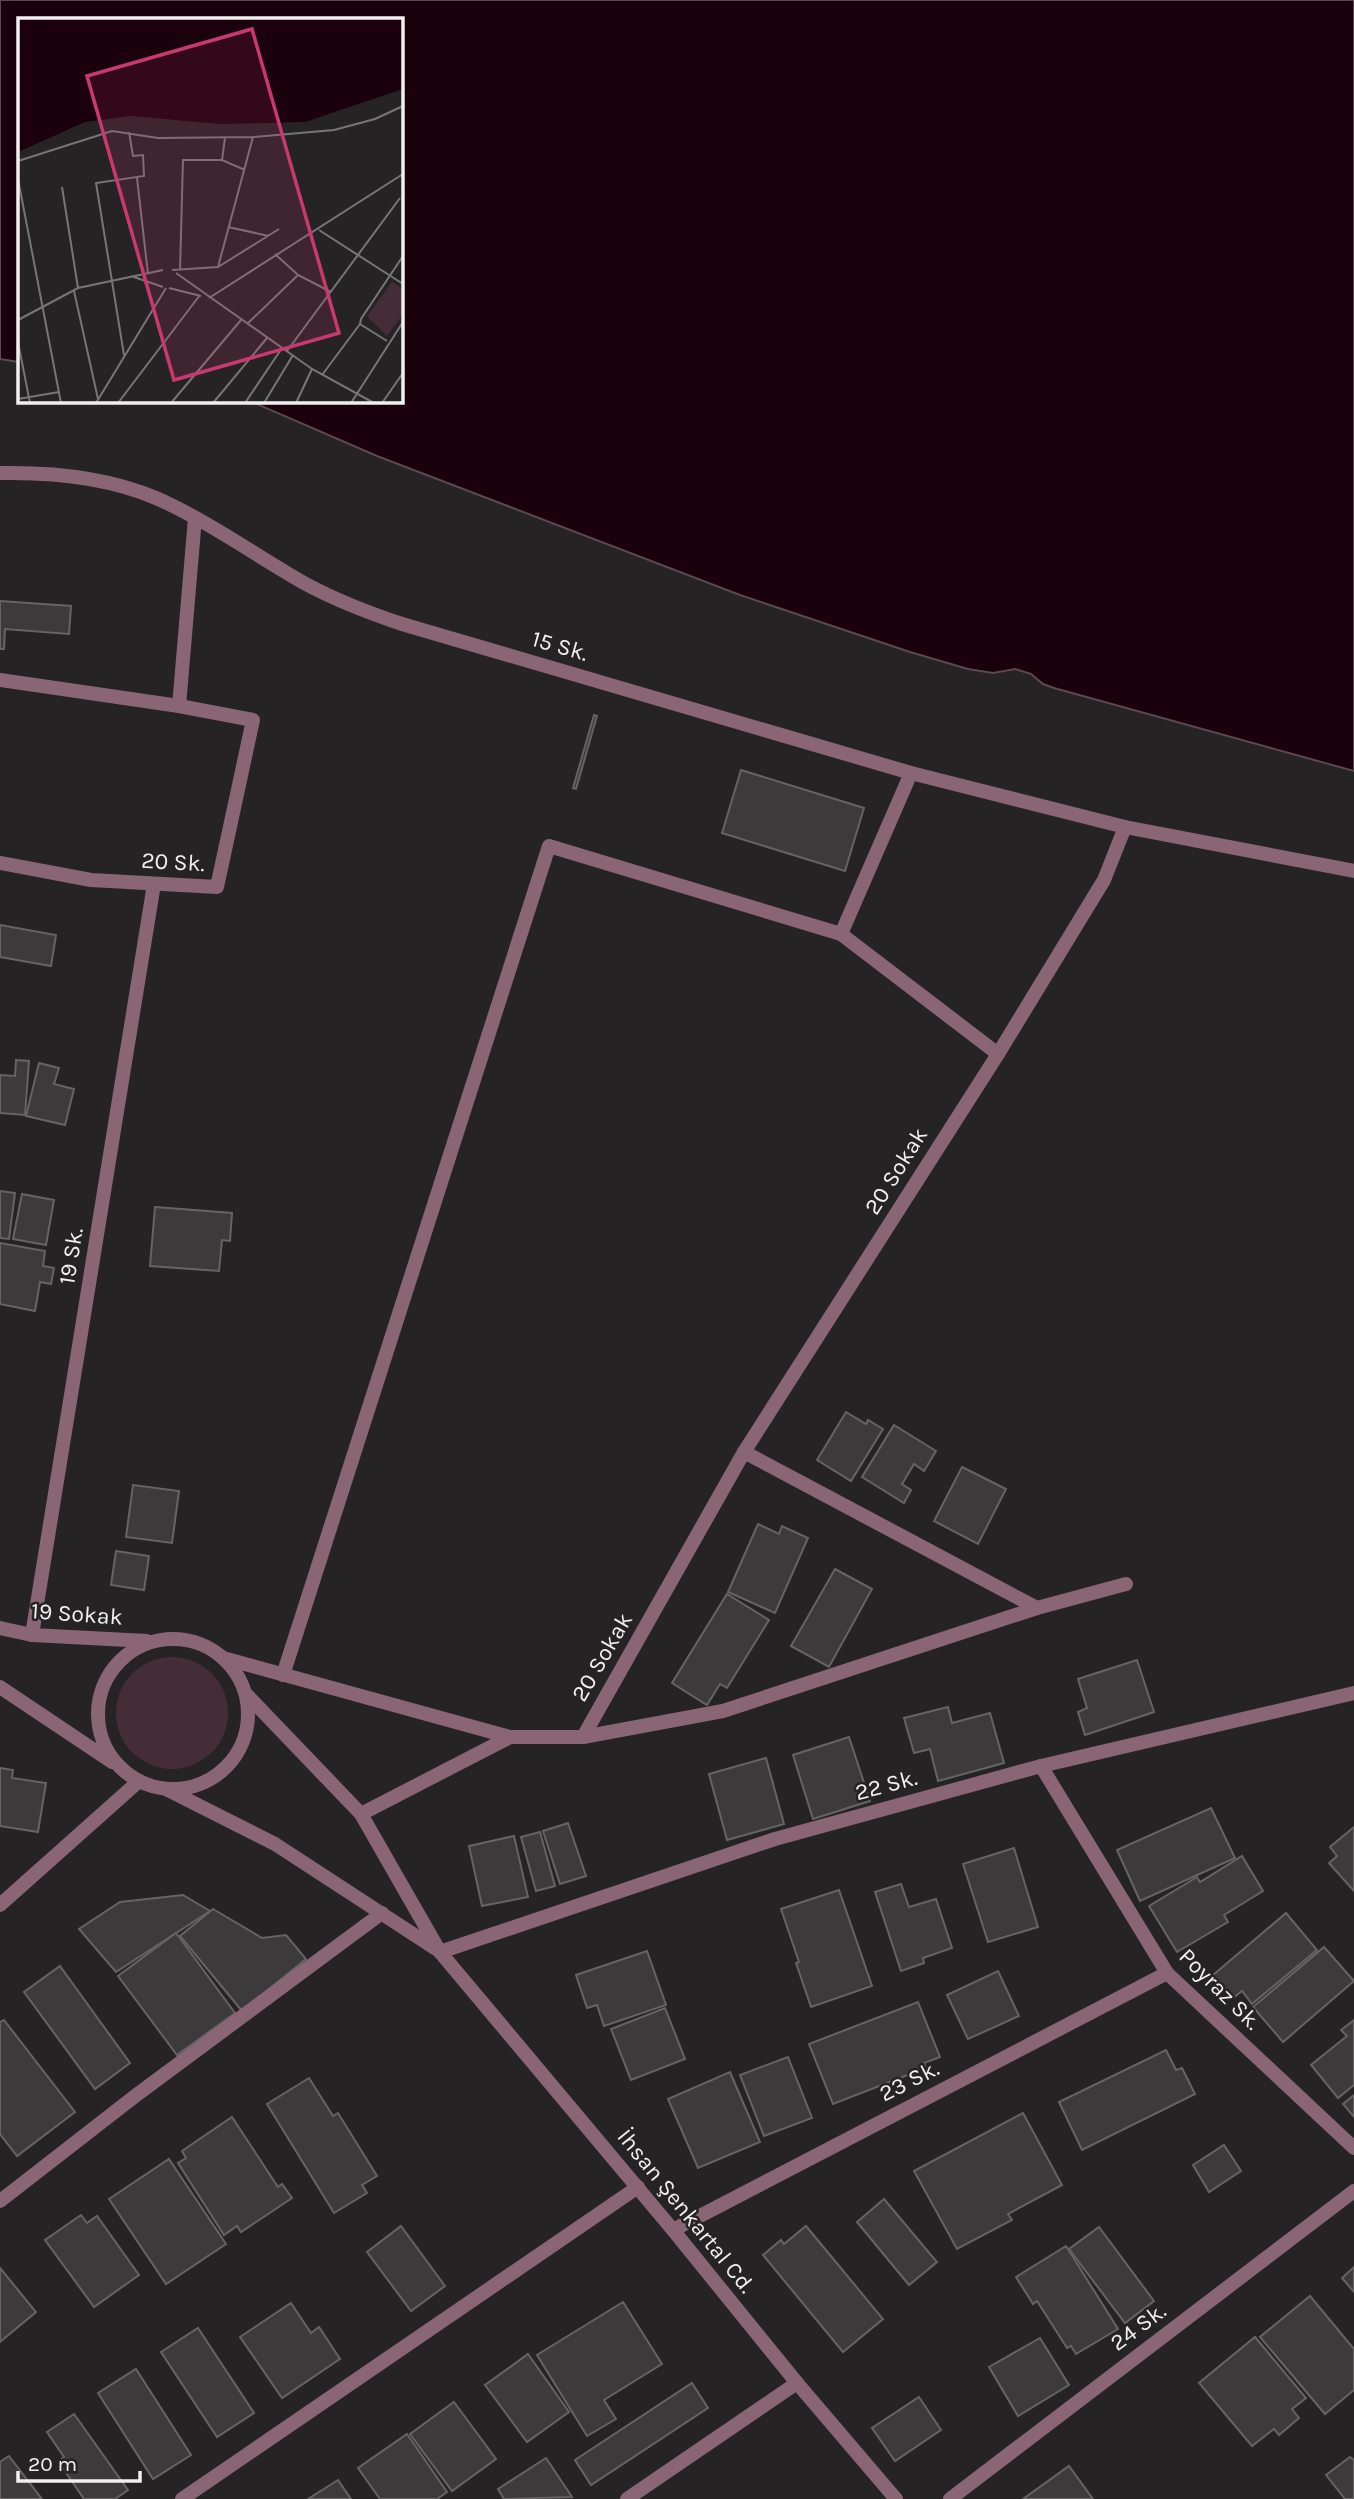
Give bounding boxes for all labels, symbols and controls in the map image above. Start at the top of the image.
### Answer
inset map [18,18,402,402]
street label: 15 Sk. [529,625,591,667]
street label: 20 Sk. [141,847,205,877]
street label: 20 Sokak [859,1122,933,1219]
street label: 19 Sk. [53,1226,89,1286]
street label: 19 Sokak [30,1597,124,1631]
street label: 20 Sokak [566,1608,638,1706]
street label: 22 Sk. [852,1764,920,1806]
street label: Poyraz Sk. [1174,1943,1266,2035]
street label: 23 Sk. [875,2055,943,2107]
street label: İhsan Şenkartal Cd. [612,2124,760,2298]
street label: 24 Sk. [1105,2297,1171,2357]
scale bar [18,2440,140,2484]
text: 20 m [28,2452,77,2476]

